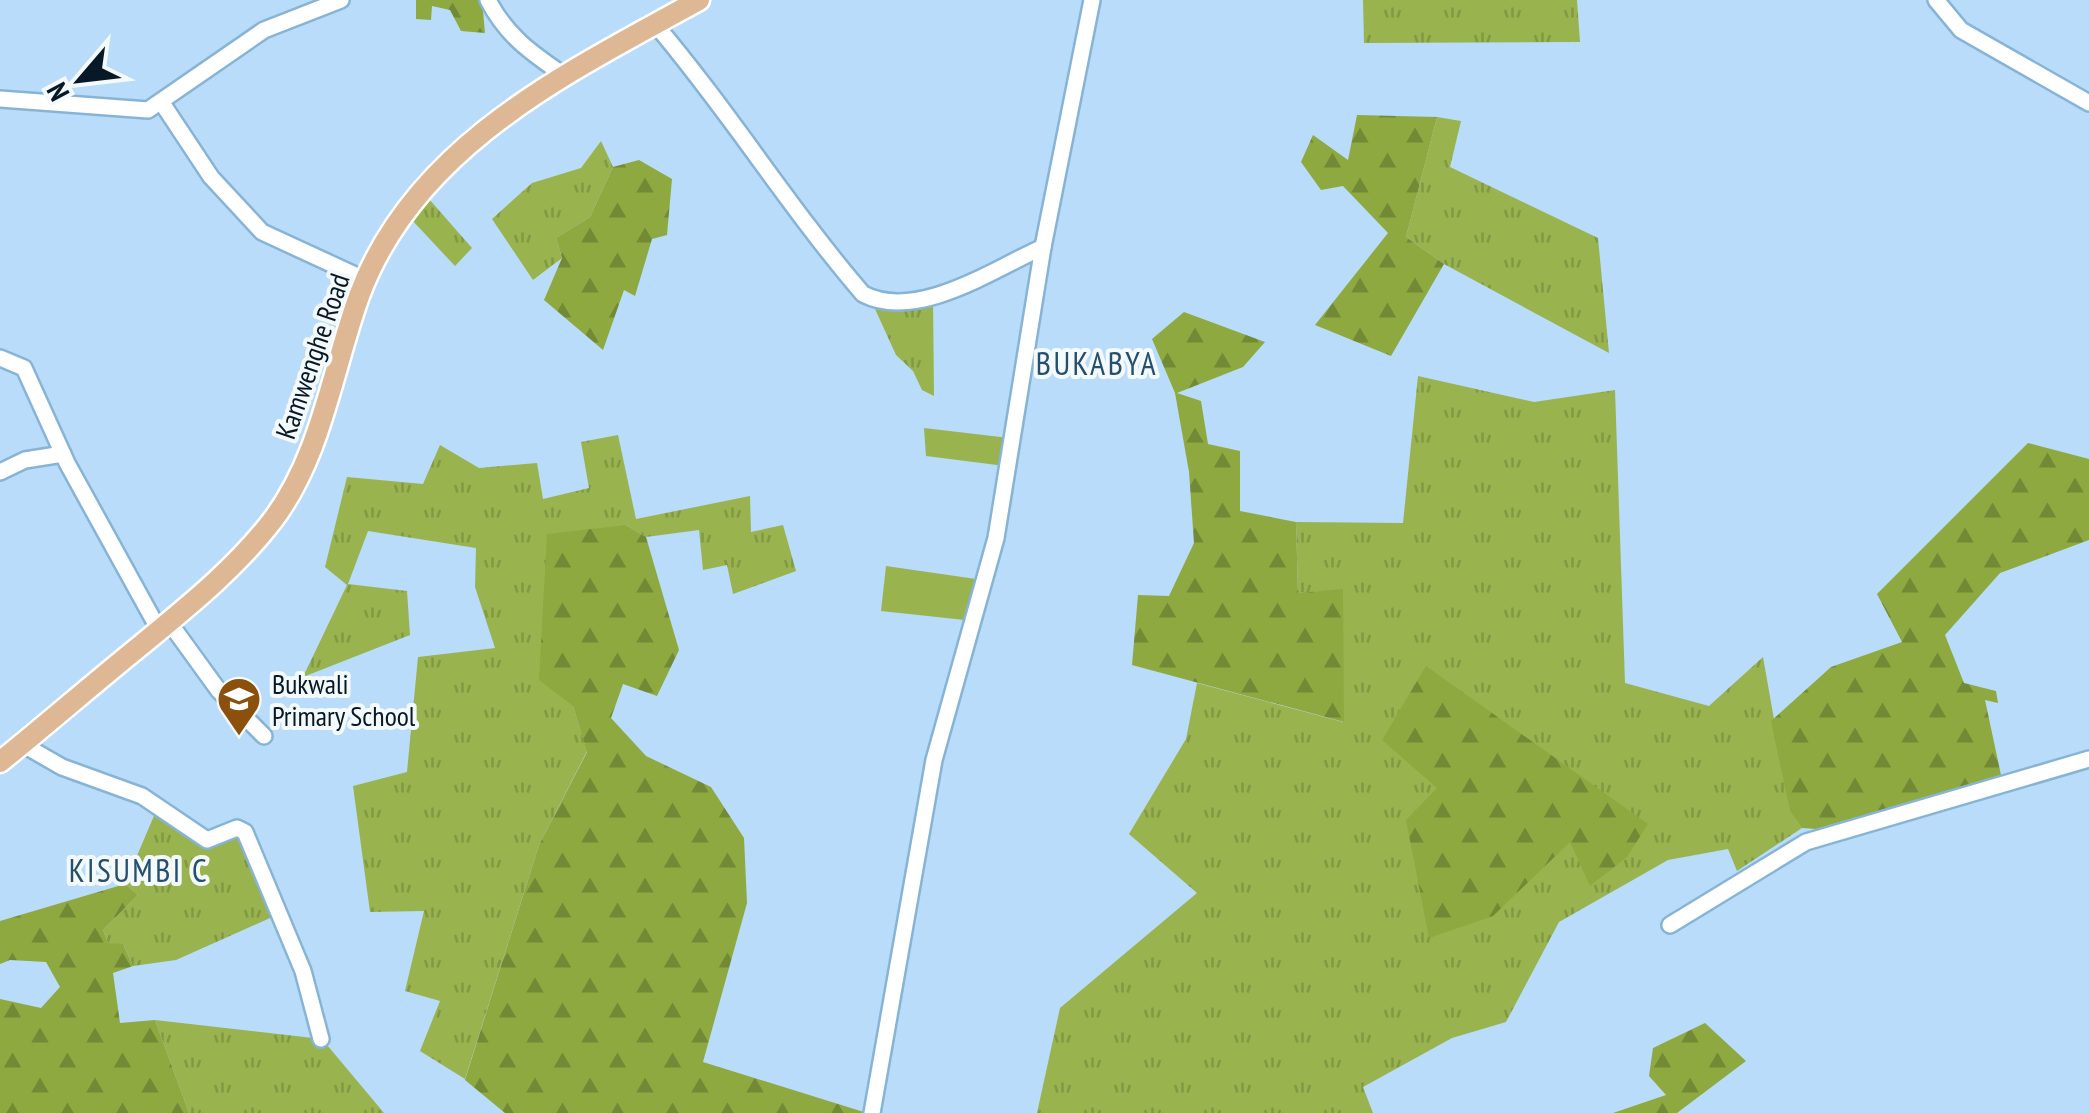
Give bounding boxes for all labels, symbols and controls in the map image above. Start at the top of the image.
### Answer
north arrow [30,30,130,130]
text: N [38,77,77,107]
street label: Kamwenghe Road [266,268,358,444]
district label: BUKABYA [1036,342,1158,384]
place label: Bukwali Primary School [272,665,416,734]
school or university icon: Bukwali Primary School [216,676,262,737]
district label: KISUMBI C [69,849,209,891]

